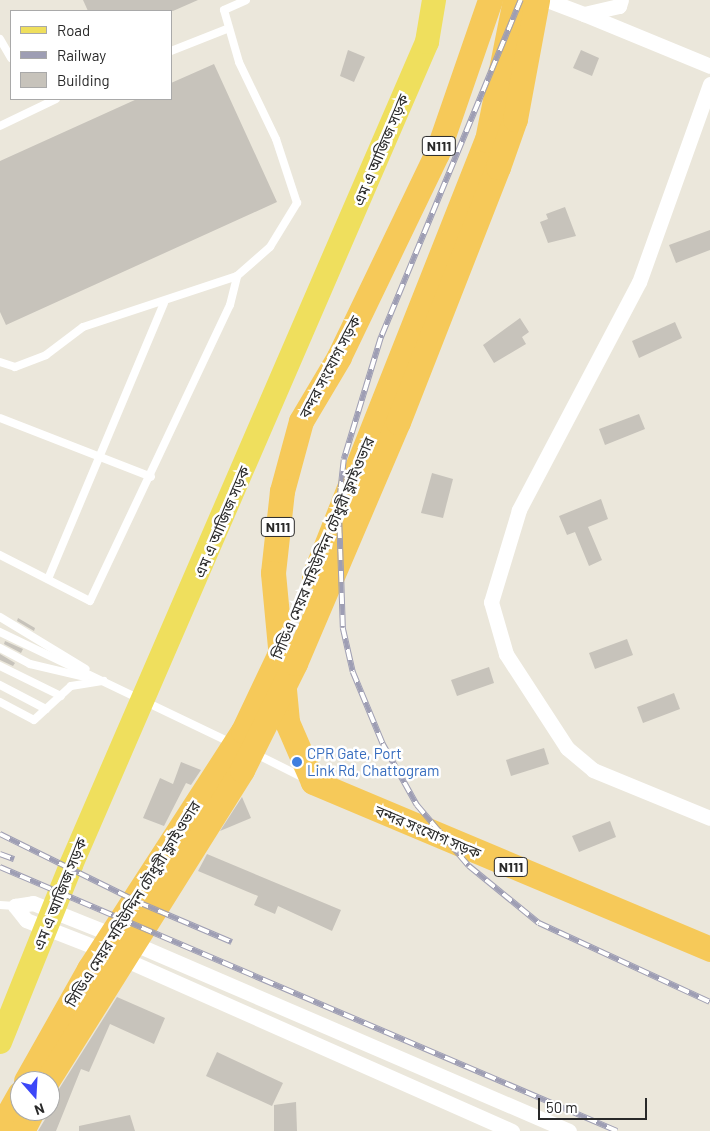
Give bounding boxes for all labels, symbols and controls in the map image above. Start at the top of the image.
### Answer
legend [10,10,172,100]
text: Road [57,21,90,39]
text: Railway [57,46,106,64]
text: Building [57,71,110,89]
street label: এম এ আজিজ সড়ক [349,91,413,209]
road number: N111 [422,134,456,158]
street label: বন্দর সংযোগ সড়ক [295,313,365,421]
street label: সিডিএ মেয়র মহিউদ্দিন চৌধুরী ফ্লাইওভার [268,434,378,662]
street label: এম এ আজিজ সড়ক [190,463,254,581]
road number: N111 [260,516,296,538]
place label: CPR Gate, Port Link Rd, Chattogram [307,744,439,779]
marker: CPR Gate, Port Link Rd, Chattogram [291,756,303,768]
street label: সিডিএ মেয়র মহিউদ্দিন চৌধুরী ফ্লাইওভার [62,798,204,1010]
street label: বন্দর সংযোগ সড়ক [372,802,484,862]
street label: এম এ আজিজ সড়ক [29,835,91,953]
road number: N111 [494,856,528,879]
north arrow [10,1071,60,1121]
scale bar [540,1088,649,1120]
text: 50 m [546,1098,578,1116]
text: N [33,1100,47,1119]

